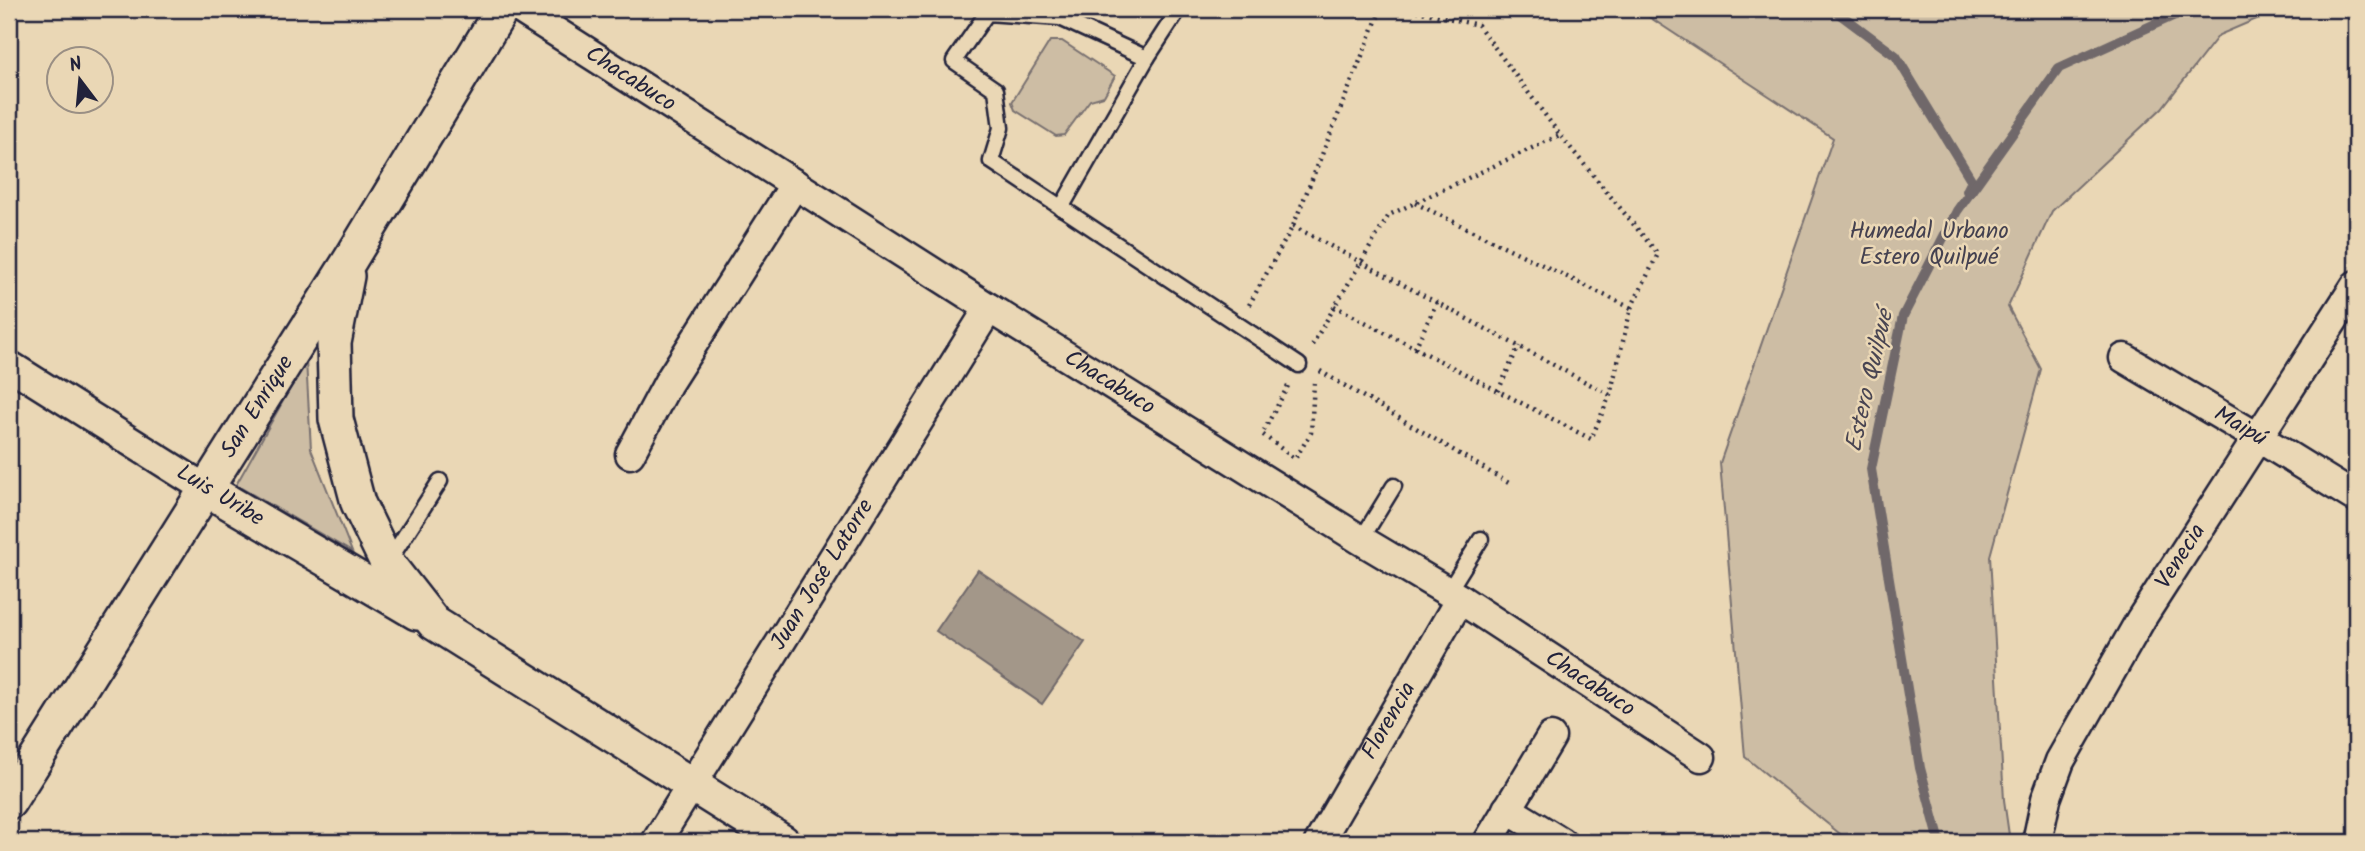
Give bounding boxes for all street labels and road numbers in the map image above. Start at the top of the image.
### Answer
street label: Chacabuco [578,37,683,122]
street label: Chacabuco [1057,341,1162,425]
street label: San Enrique [212,348,304,465]
street label: Maipú [2207,397,2275,457]
street label: Luis Uribe [169,455,271,537]
street label: Juan José Latorre [762,492,884,658]
street label: Venecia [2147,517,2216,597]
street label: Chacabuco [1537,641,1642,727]
street label: Florencia [1352,675,1426,767]

